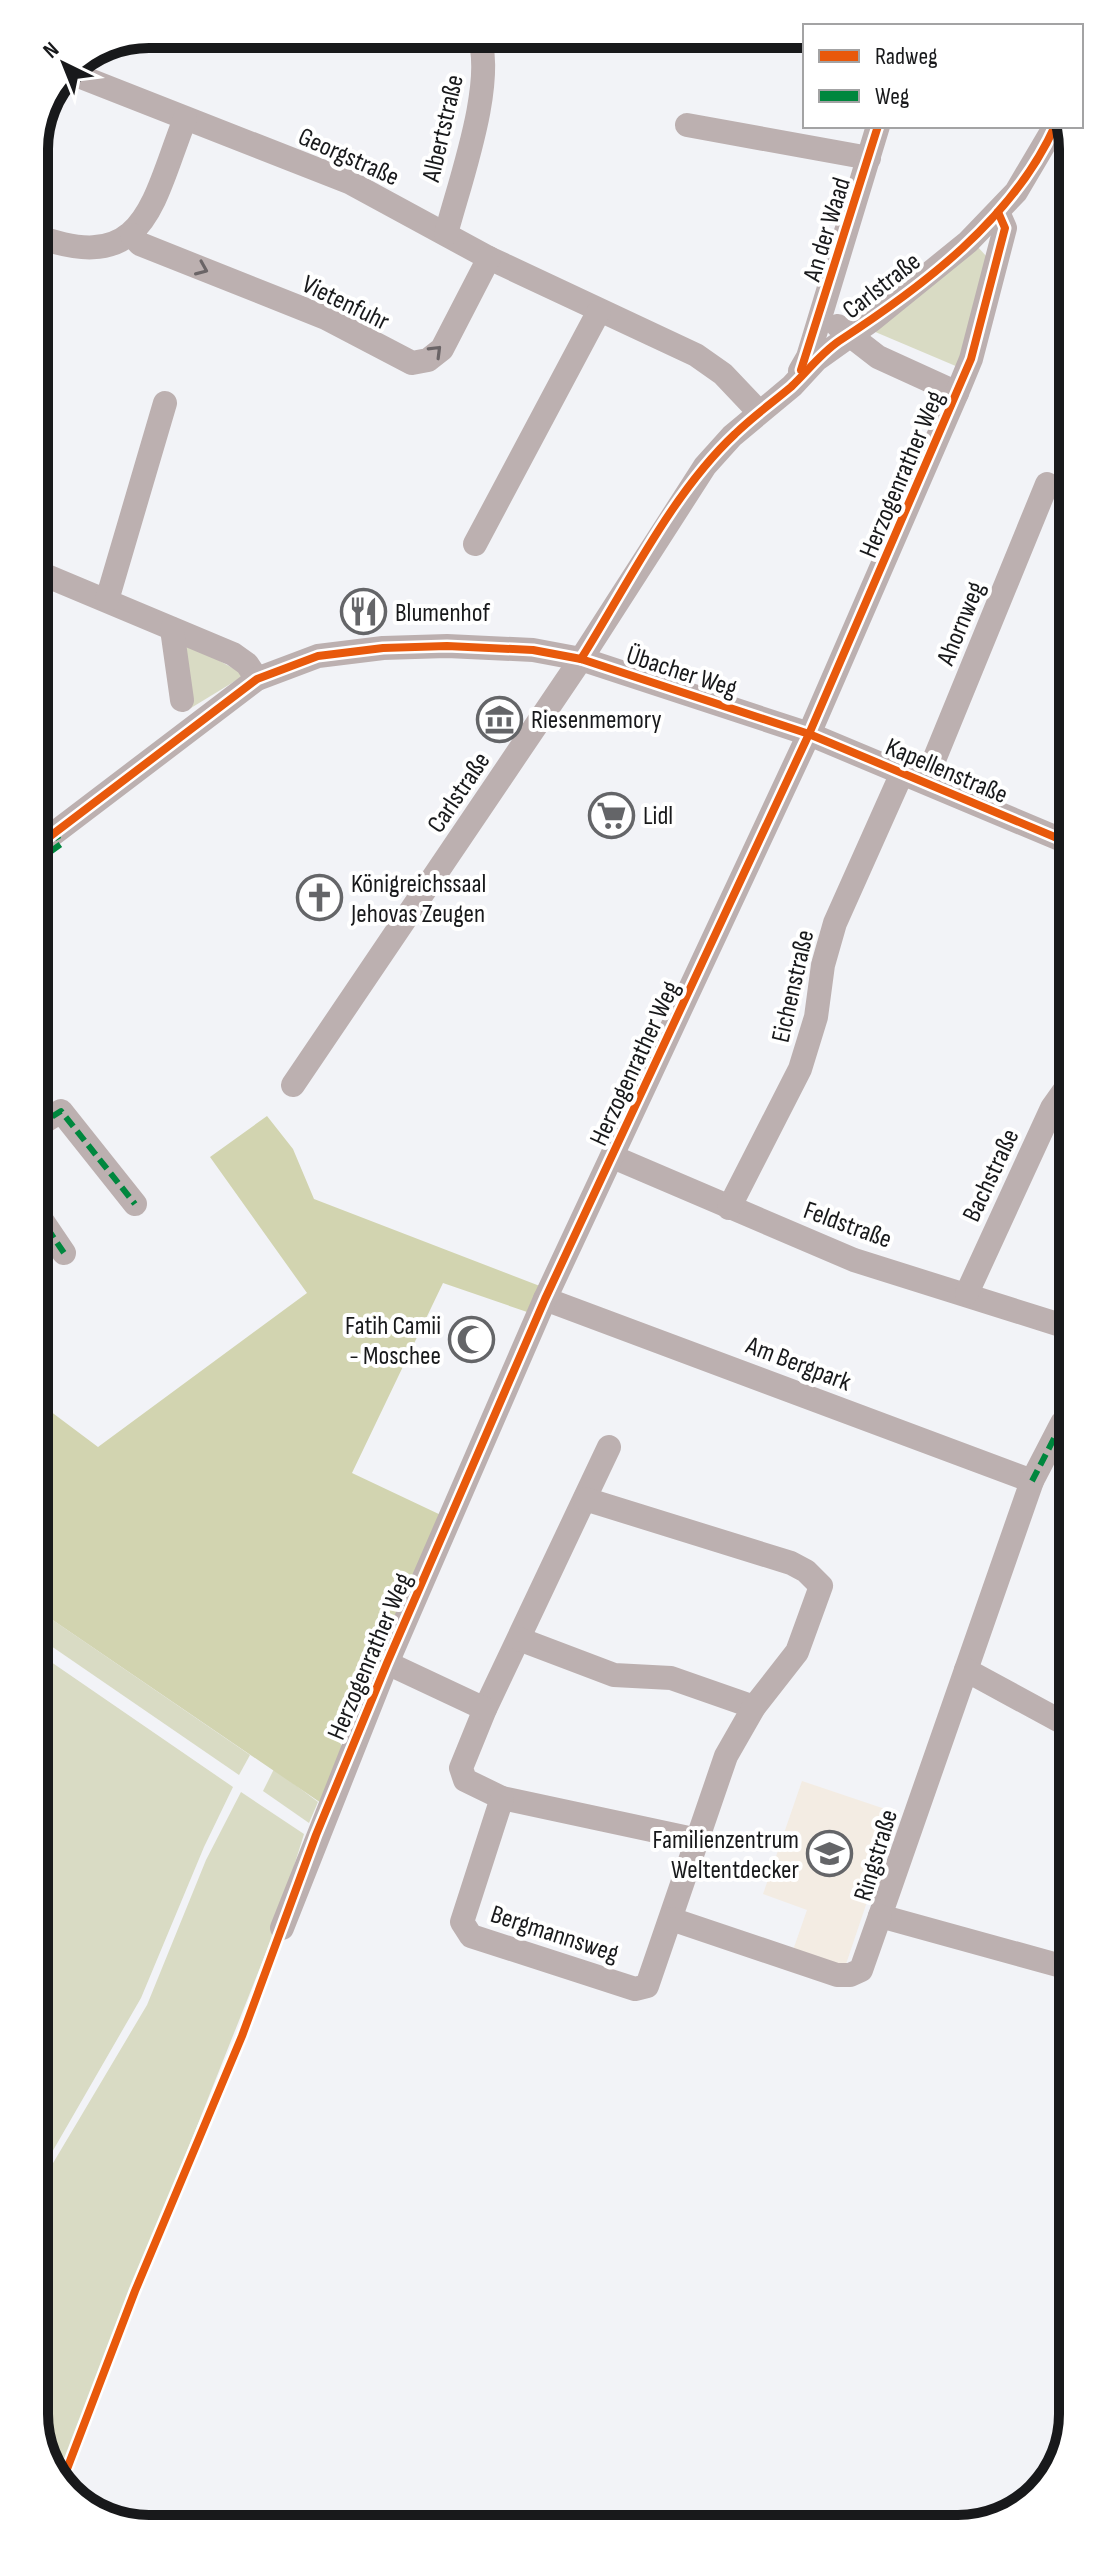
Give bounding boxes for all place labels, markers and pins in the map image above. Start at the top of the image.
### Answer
restaurant icon: Blumenhof [340,588,388,636]
place label: Blumenhof [395,598,490,629]
museum icon: Riesenmemory [476,695,524,743]
place label: Riesenmemory [531,705,662,736]
supermarket icon: Lidl [588,791,636,839]
place label: Lidl [643,801,673,832]
place label: Königreichssaal Jehovas Zeugen [350,869,486,930]
church icon: Königreichssaal Jehovas Zeugen [296,874,344,922]
place label: Fatih Camii - Moschee [345,1311,441,1372]
mosque icon: Fatih Camii - Moschee [448,1316,496,1364]
place label: Familienzentrum Weltentdecker [653,1825,800,1886]
school or university icon: Familienzentrum Weltentdecker [806,1830,854,1878]

